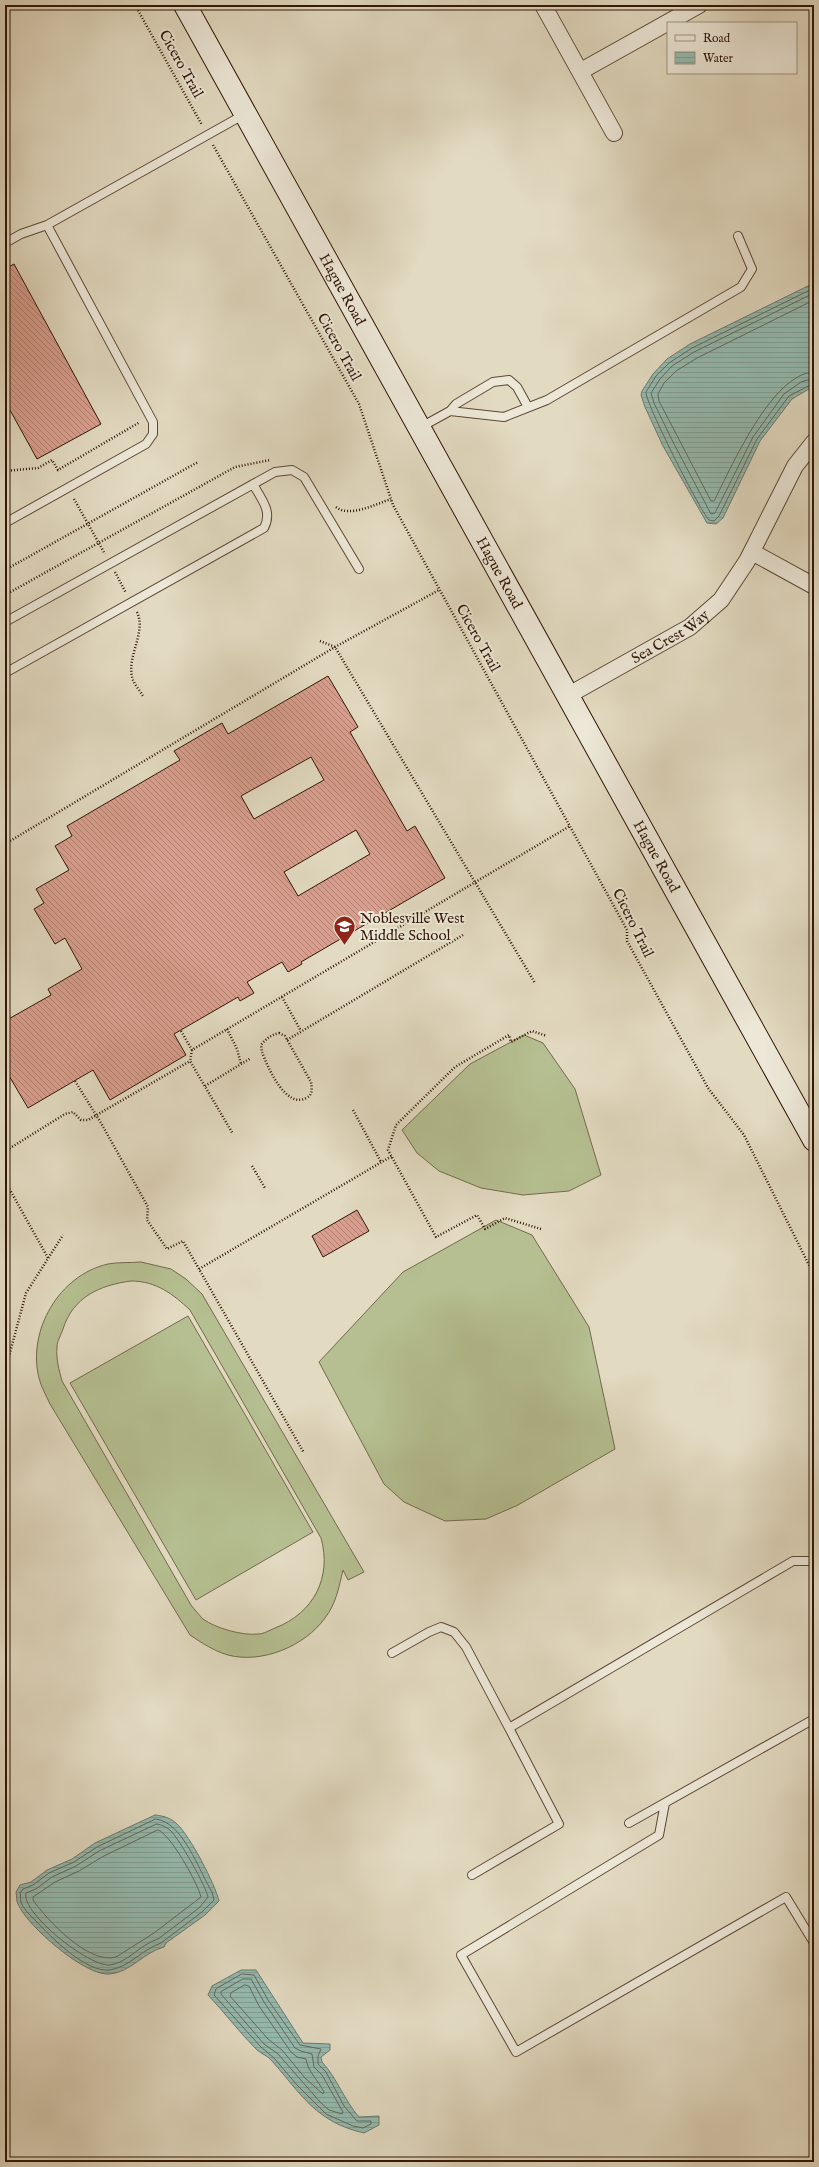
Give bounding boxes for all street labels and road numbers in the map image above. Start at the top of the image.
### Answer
street label: Cicero Trail [155,27,208,102]
street label: Hague Road [315,250,371,329]
street label: Cicero Trail [313,310,366,385]
street label: Hague Road [472,533,528,613]
street label: Cicero Trail [452,601,505,676]
street label: Sea Crest Way [628,605,713,668]
street label: Hague Road [629,817,685,896]
street label: Cicero Trail [608,885,658,962]

